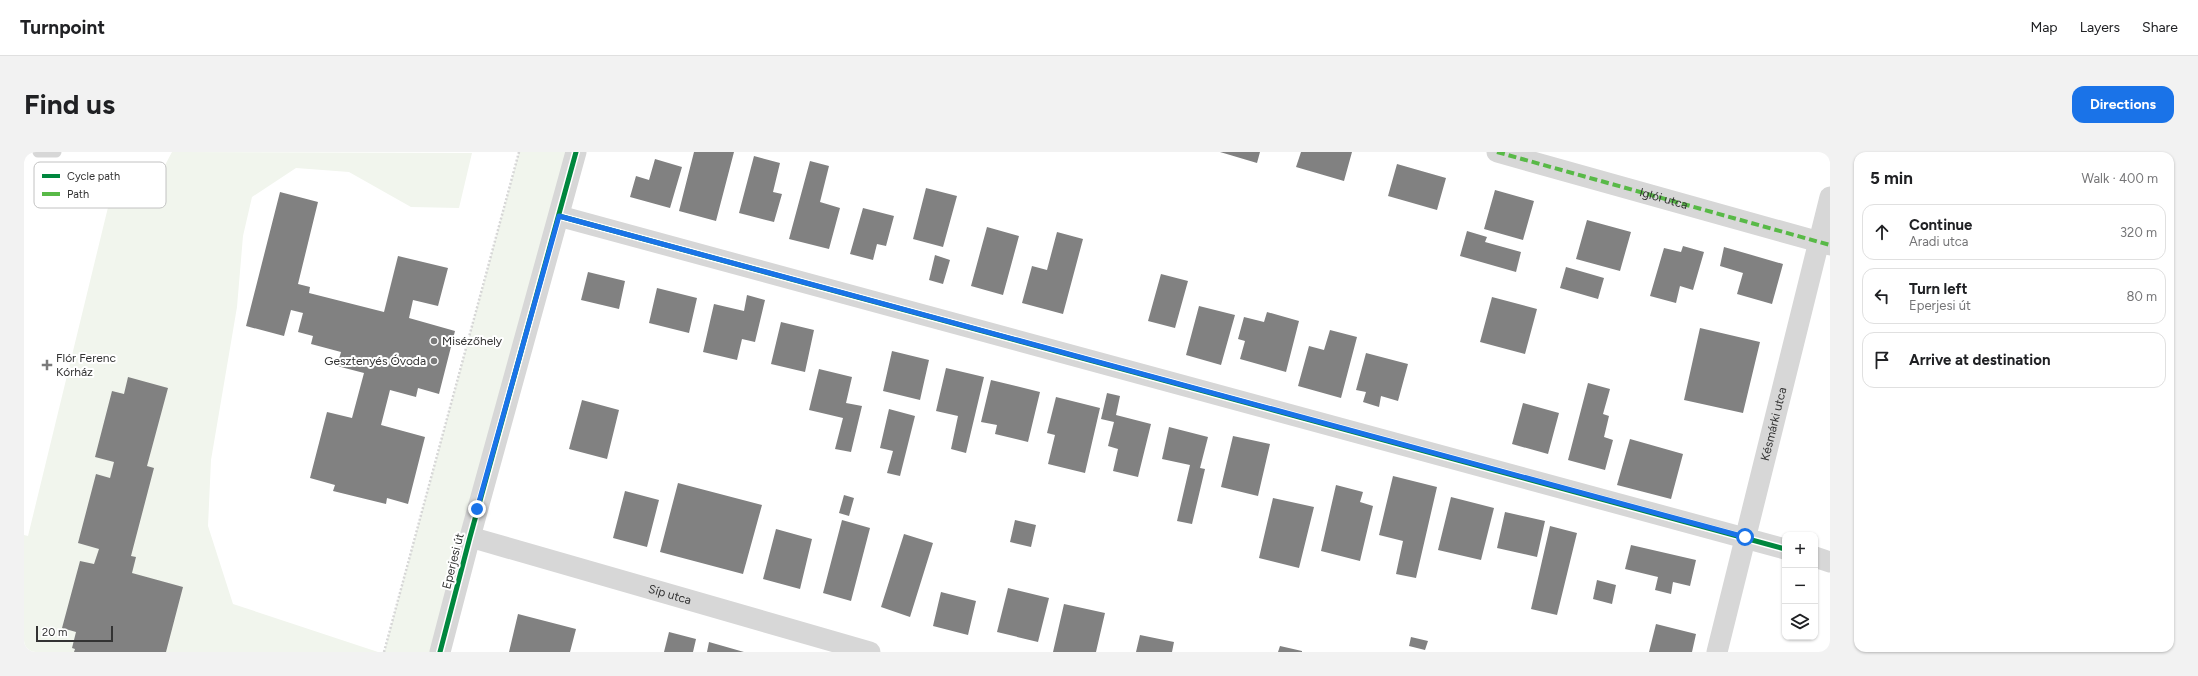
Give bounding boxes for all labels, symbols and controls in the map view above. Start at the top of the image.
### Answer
text: Turnpoint [20,16,105,39]
text: Map [2030,19,2058,36]
text: Layers [2080,19,2120,36]
text: Share [2142,19,2178,36]
button: Directions [2072,86,2174,123]
text: Find us [24,87,115,121]
legend [34,162,166,208]
text: 5 min [1870,168,1913,188]
text: Cycle path [67,170,120,183]
text: Walk · 400 m [2082,171,2158,186]
street label: Iglói utca [1638,185,1689,212]
text: Path [67,188,89,201]
text: Continue [1909,216,1972,234]
icon: ahead [1871,221,1893,243]
text: 320 m [2120,225,2157,240]
text: Aradi utca [1909,234,1968,249]
text: Turn left [1909,280,1967,298]
icon: left [1871,285,1893,307]
text: 80 m [2126,289,2157,304]
text: Eperjesi út [1909,298,1971,313]
place label: Misézőhely [442,334,503,348]
marker: Misézőhely [429,336,439,346]
icon: arrive [1871,349,1893,371]
place label: Flór Ferenc Kórház [56,351,116,379]
text: Arrive at destination [1909,351,2050,369]
place label: Gesztenyés Óvoda [324,354,426,368]
marker: Gesztenyés Óvoda [429,356,439,366]
marker: Flór Ferenc Kórház [41,359,53,371]
street label: Késmárki utca [1758,386,1790,462]
route end [468,500,486,518]
route start [1736,528,1754,546]
street label: Eperjesi út [439,531,467,590]
map controls [1782,532,1818,640]
button: + [1782,532,1818,568]
button: − [1782,568,1818,604]
street label: Síp utca [647,582,693,607]
button: layers [1782,604,1818,640]
scale bar [36,624,113,643]
text: 20 m [42,626,67,639]

